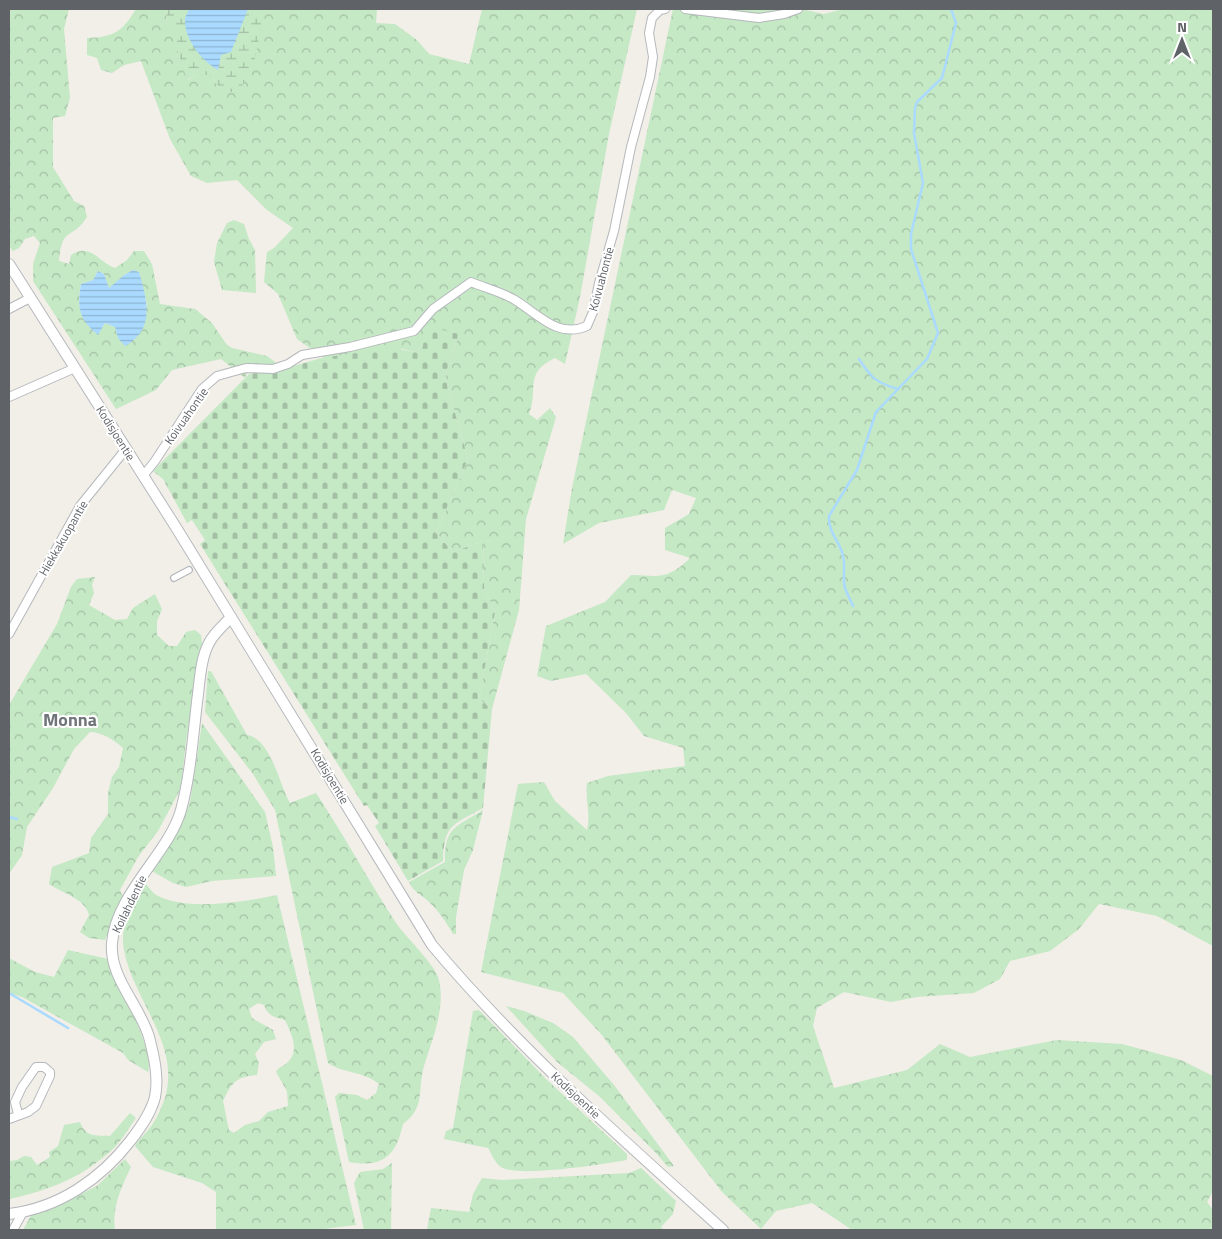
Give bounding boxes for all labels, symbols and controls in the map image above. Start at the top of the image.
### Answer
north arrow [1157,15,1207,65]
text: N [1177,16,1187,37]
street label: Koivuahontie [583,245,619,313]
street label: Koivuahontie [159,384,213,448]
street label: Kodisjoentie [92,402,140,464]
street label: Hiekkakuopantie [34,497,92,579]
district label: Monna [43,706,97,733]
street label: Kodisjoentie [306,745,354,807]
street label: Koilahdentie [107,872,151,936]
street label: Kodisjoentie [547,1067,605,1123]

